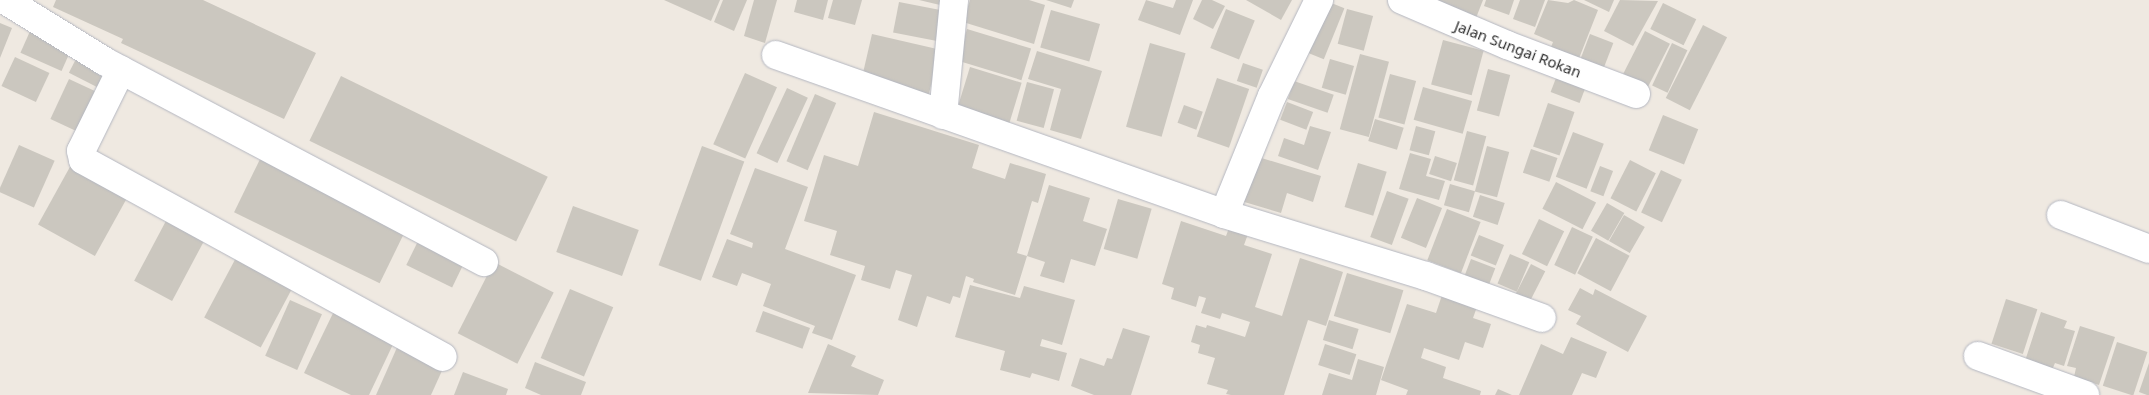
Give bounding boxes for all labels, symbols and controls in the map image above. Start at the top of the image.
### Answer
street label: Jalan Sungai Rokan [1452,17,1584,81]

